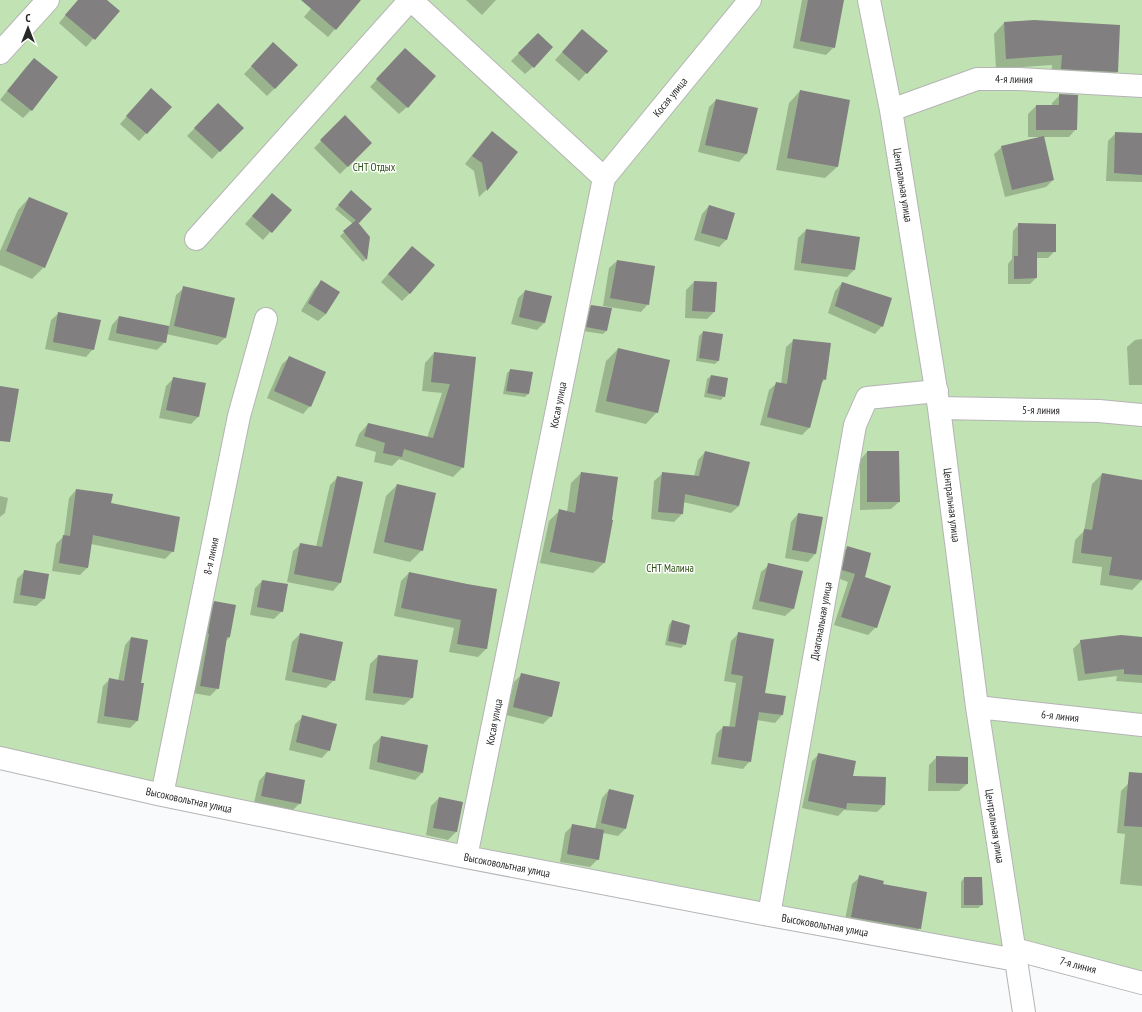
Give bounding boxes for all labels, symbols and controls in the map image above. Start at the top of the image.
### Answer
north arrow [8,8,48,48]
text: С [25,11,31,25]
street label: 4-я линия [995,72,1033,86]
street label: Косая улица [650,74,690,120]
street label: Центральная улица [890,147,916,223]
park label: СНТ Отдых [353,160,396,174]
street label: Косая улица [547,381,569,429]
street label: 5-я линия [1022,403,1060,417]
street label: Центральная улица [940,467,964,543]
street label: 8-я линия [200,536,222,576]
park label: СНТ Малина [646,561,694,575]
street label: Диагональная улица [807,581,835,661]
street label: Косая улица [483,698,505,746]
street label: 6-я линия [1040,707,1080,725]
street label: Высоковольтная улица [145,784,233,816]
street label: Центральная улица [982,788,1008,864]
street label: Высоковольтная улица [463,850,551,880]
street label: Высоковольтная улица [781,910,869,940]
street label: 7-я линия [1058,953,1098,977]

